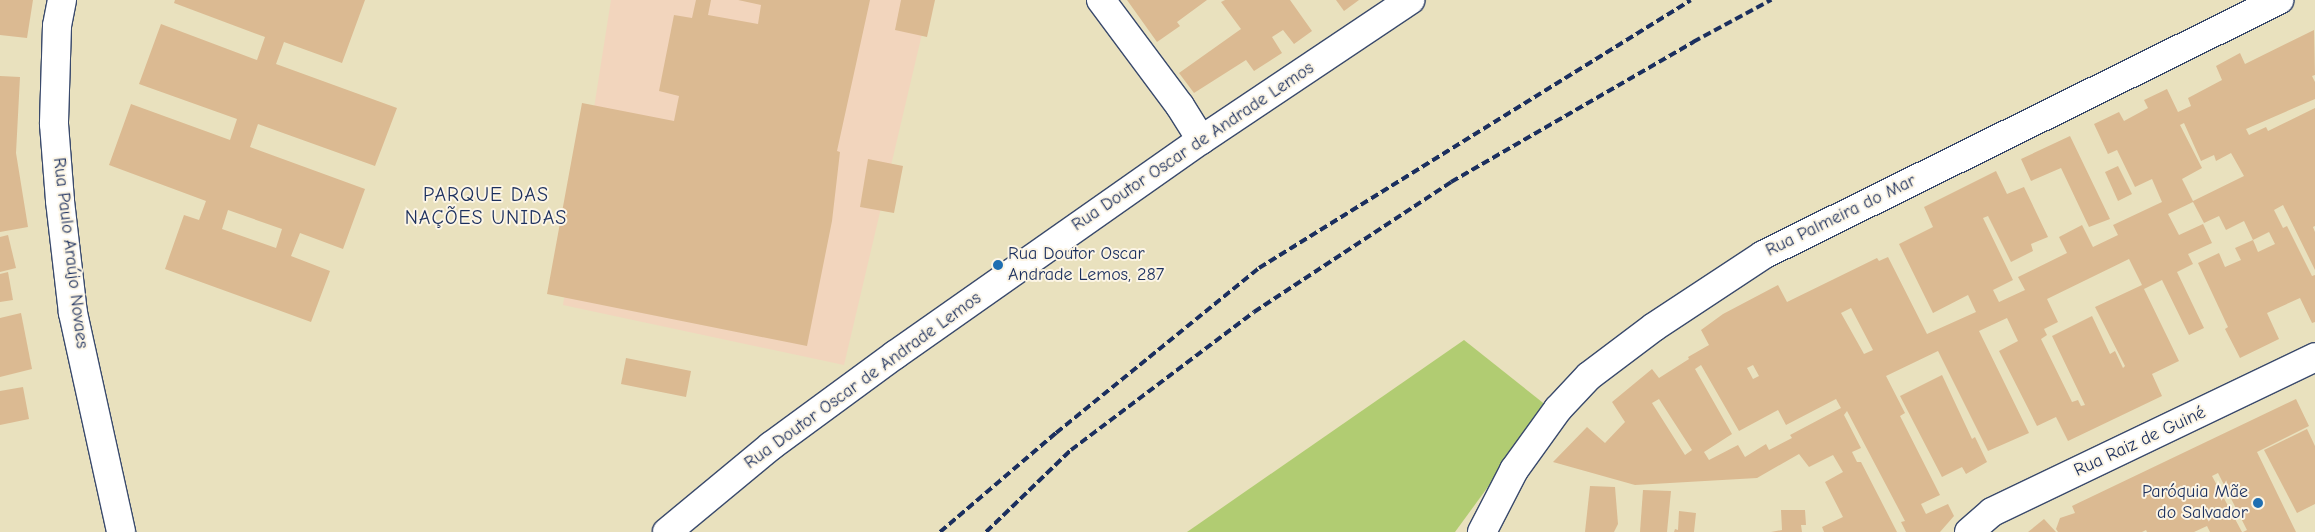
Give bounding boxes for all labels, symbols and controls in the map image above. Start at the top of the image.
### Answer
street label: Rua Doutor Oscar de Andrade Lemos [1068,58,1318,236]
street label: Rua Paulo Araújo Novaes [48,156,92,350]
street label: Rua Palmeira do Mar [1762,170,1920,262]
district label: PARQUE DAS NAÇÕES UNIDAS [403,183,569,230]
place label: Rua Doutor Oscar Andrade Lemos, 287 [1008,244,1164,286]
marker: Rua Doutor Oscar Andrade Lemos, 287 [992,259,1004,271]
street label: Rua Doutor Oscar de Andrade Lemos [740,288,986,474]
street label: Rua Raiz de Guiné [2071,402,2209,482]
place label: Paróquia Mãe do Salvador [2142,482,2248,524]
marker: Paróquia Mãe do Salvador [2252,497,2264,509]

